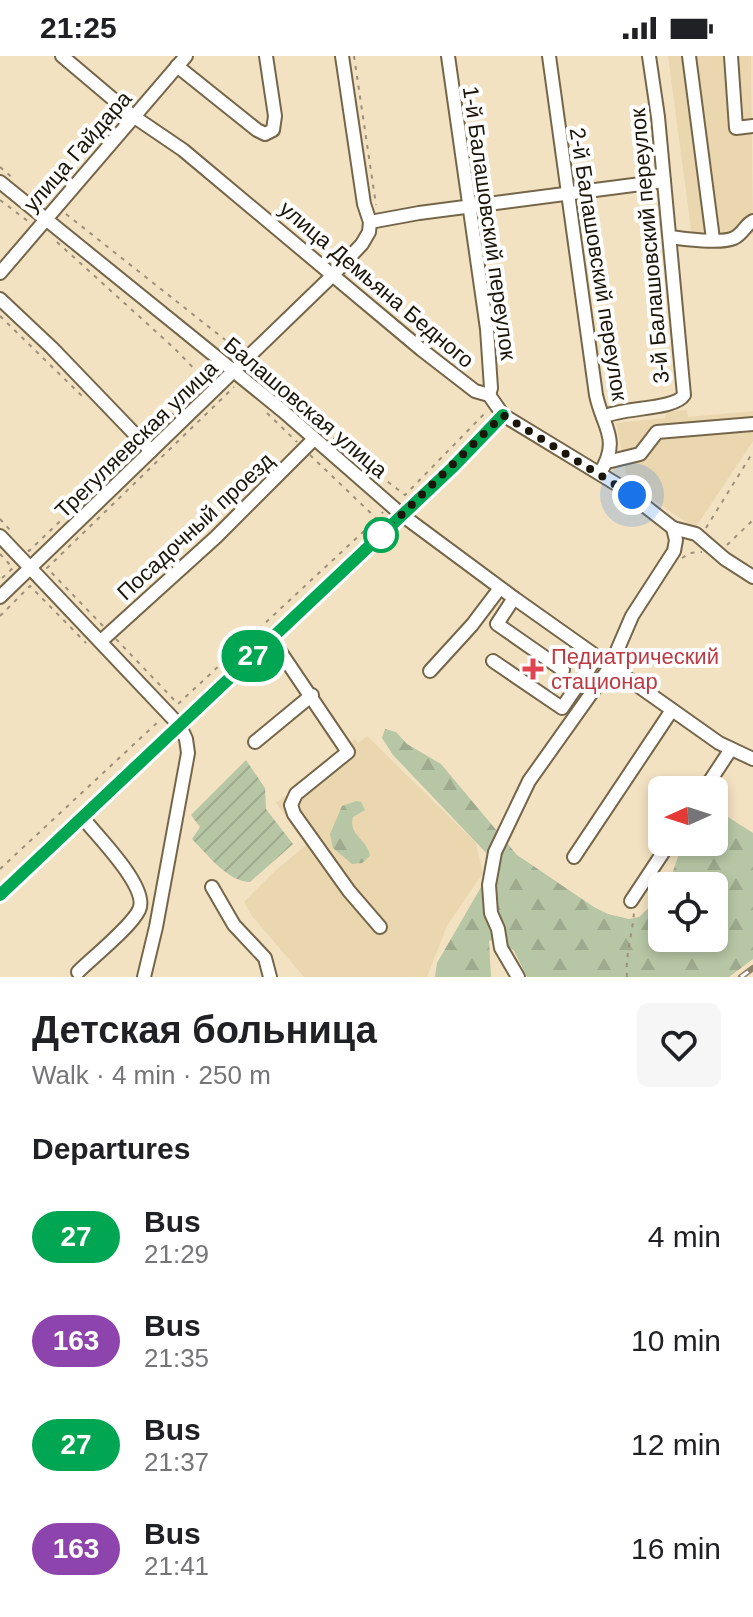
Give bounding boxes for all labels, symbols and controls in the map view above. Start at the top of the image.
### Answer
text: 21:25 [40,11,117,44]
street label: улица Гайдара [18,85,137,217]
street label: 1-й Балашовский переулок [458,85,521,362]
street label: 3-й Балашовский переулок [625,107,674,385]
street label: 2-й Балашовский переулок [565,126,633,403]
street label: улица Демьяна Бедного [274,196,479,373]
street label: Балашовская улица [219,332,393,483]
street label: Трегуляевская улица [50,355,223,523]
street label: Посадочный проезд [112,447,279,605]
your location [612,475,652,515]
unlabelled marker [364,518,398,552]
line badge: 27 [217,630,289,682]
text: 27 [237,640,269,671]
place label: Педиатрический стационар [551,644,719,694]
marker: Педиатрический стационар [522,658,544,680]
north arrow [648,776,728,856]
map controls [648,776,728,952]
button: locate [648,872,728,952]
button: heart [637,1003,721,1087]
text: Детская больница [32,1009,377,1051]
text: Walk · 4 min · 250 m [32,1060,271,1090]
text: Departures [32,1132,190,1165]
text: Bus [144,1205,201,1238]
text: 4 min [648,1220,721,1253]
text: 27 [60,1221,92,1252]
text: 21:29 [144,1239,209,1269]
text: Bus [144,1309,201,1342]
text: 10 min [631,1324,721,1357]
text: 163 [53,1325,99,1356]
text: 21:35 [144,1343,209,1373]
text: Bus [144,1413,201,1446]
text: 12 min [631,1428,721,1461]
text: 27 [60,1429,92,1460]
text: 21:37 [144,1447,209,1477]
text: Bus [144,1517,201,1550]
text: 16 min [631,1532,721,1565]
text: 163 [53,1533,99,1564]
text: 21:41 [144,1551,209,1581]

